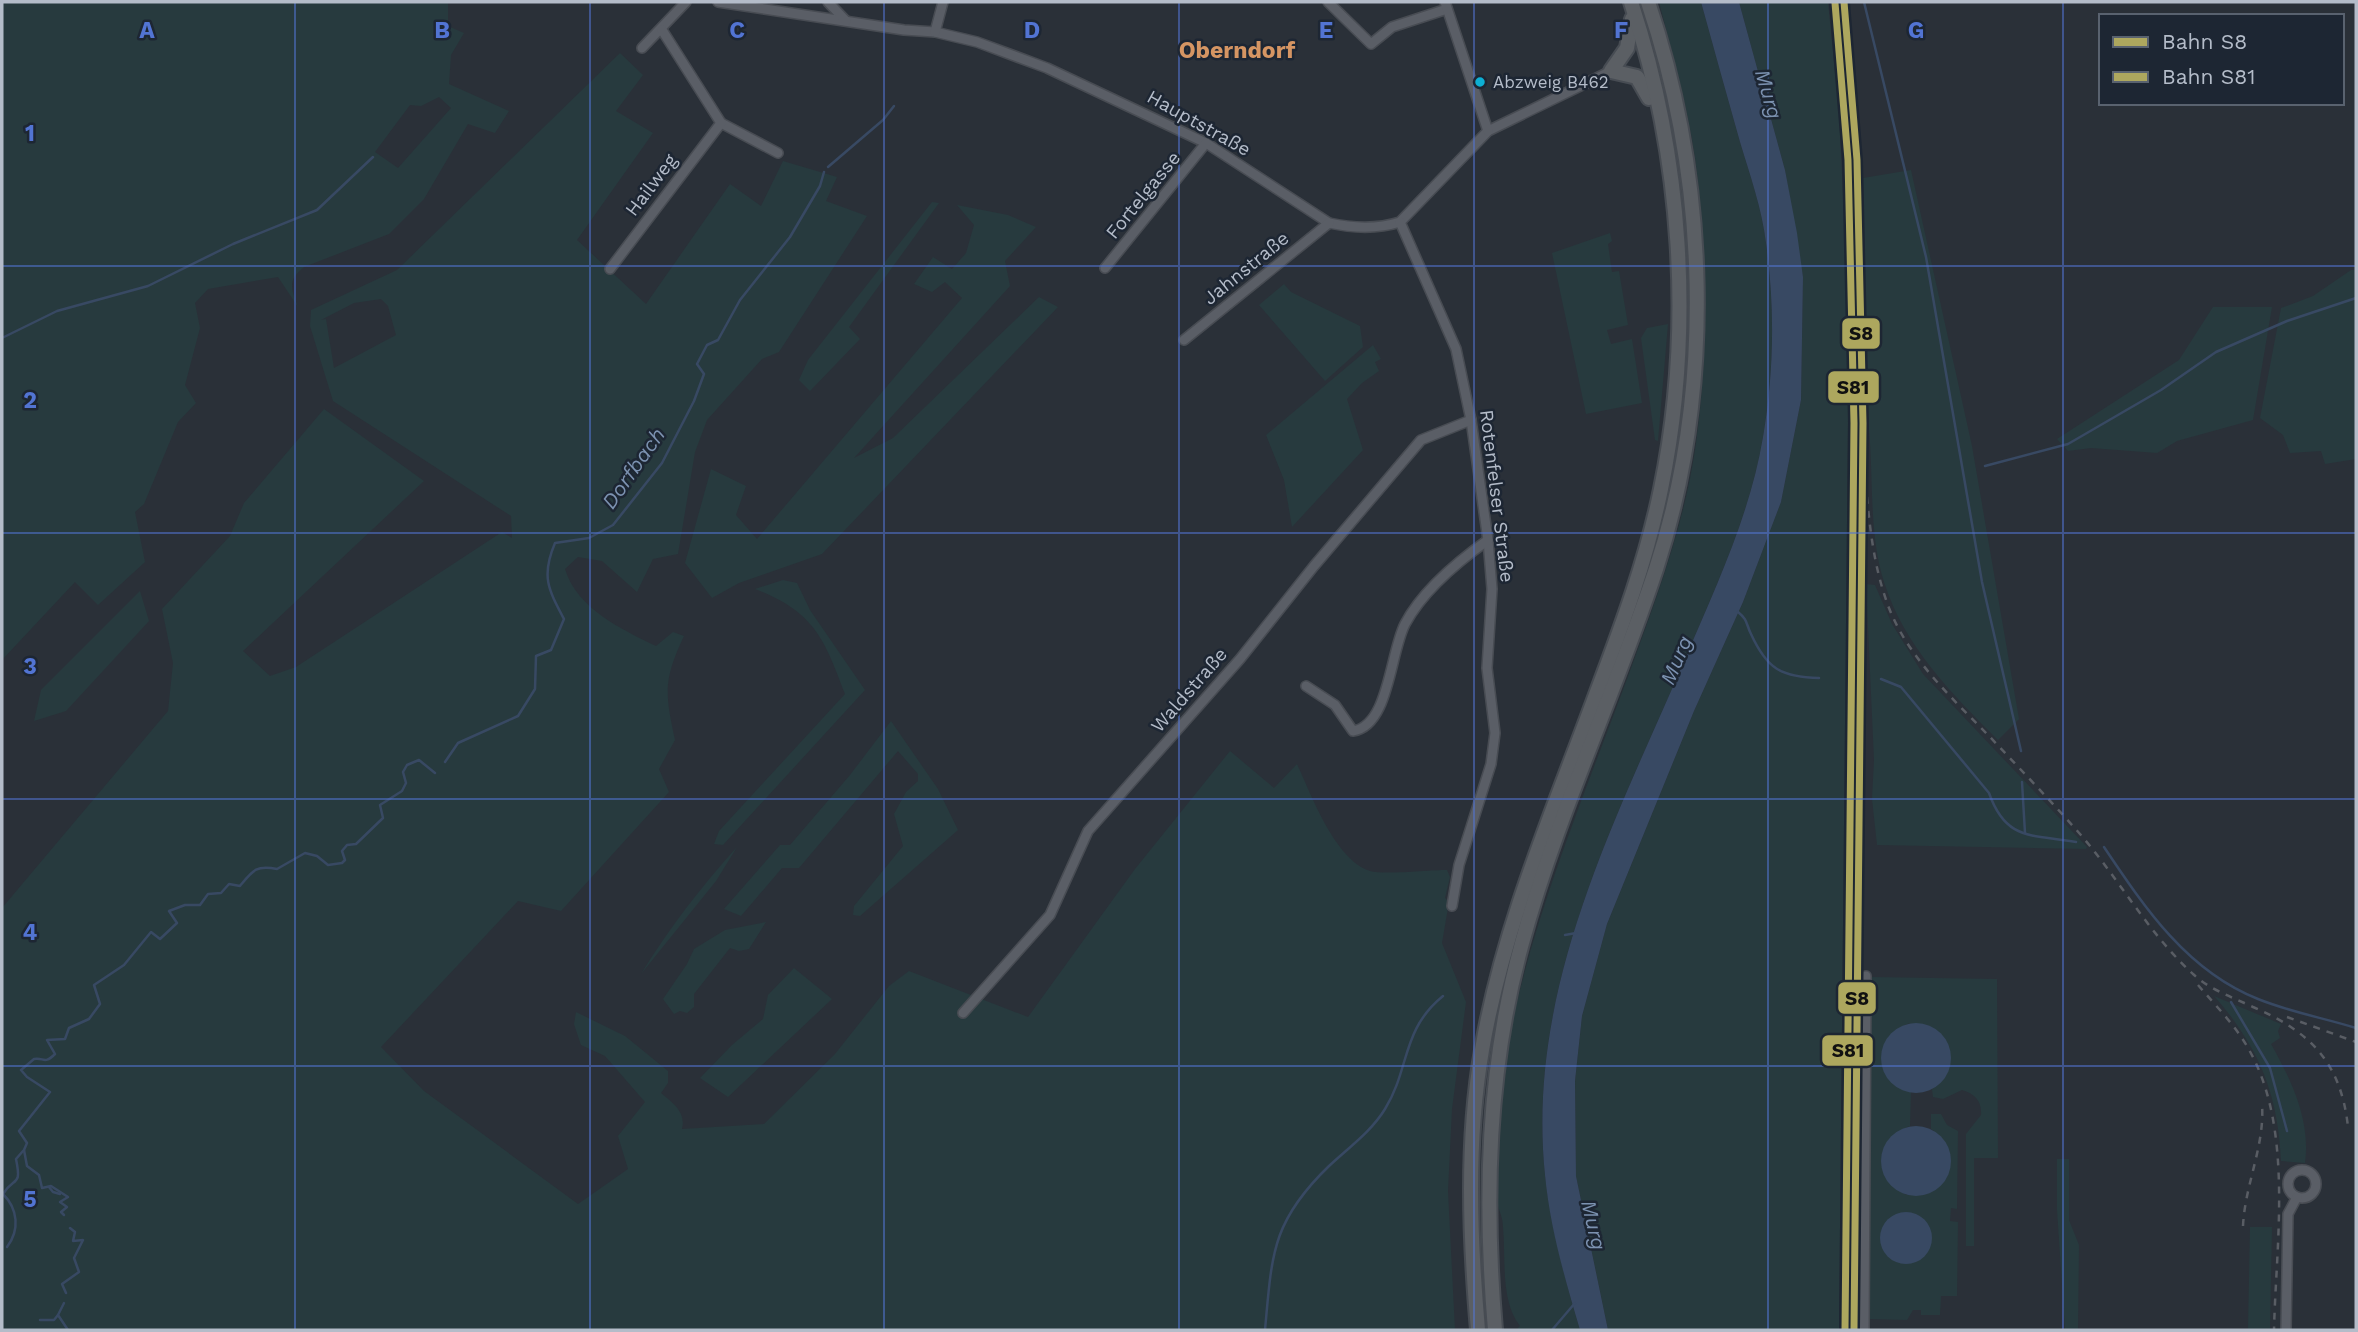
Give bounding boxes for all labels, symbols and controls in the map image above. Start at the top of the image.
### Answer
legend [2099,14,2344,105]
text: A [139,17,155,44]
text: B [434,17,450,44]
text: C [729,17,745,44]
text: D [1024,17,1040,44]
text: E [1319,17,1333,44]
text: F [1614,17,1628,44]
text: G [1908,17,1924,44]
text: Bahn S8 [2162,29,2247,54]
district label: Oberndorf [1179,37,1296,64]
text: Bahn S81 [2162,64,2255,89]
water label: Murg [1750,66,1788,122]
place label: Abzweig B462 [1493,72,1609,92]
marker: Abzweig B462 [1473,75,1487,89]
street label: Hauptstraße [1143,85,1255,161]
text: 1 [25,120,35,147]
street label: Fortelgasse [1101,147,1185,243]
street label: Hailweg [620,149,682,221]
street label: Jahnstraße [1199,226,1293,310]
line badge: S8 [1841,317,1881,350]
text: S8 [1849,322,1873,345]
line badge: S81 [1827,370,1880,404]
text: S81 [1837,376,1869,399]
text: 2 [23,387,37,414]
street label: Rotenfelser Straße [1475,408,1519,584]
water label: Dorfbach [596,423,670,513]
water label: Murg [1655,632,1697,688]
street label: Waldstraße [1146,643,1232,737]
text: 3 [23,653,37,680]
text: 4 [23,919,38,946]
line badge: S8 [1837,981,1877,1015]
text: S8 [1845,987,1869,1010]
line badge: S81 [1821,1034,1874,1067]
text: S81 [1832,1039,1864,1062]
text: 5 [23,1186,37,1213]
water label: Murg [1576,1198,1612,1253]

